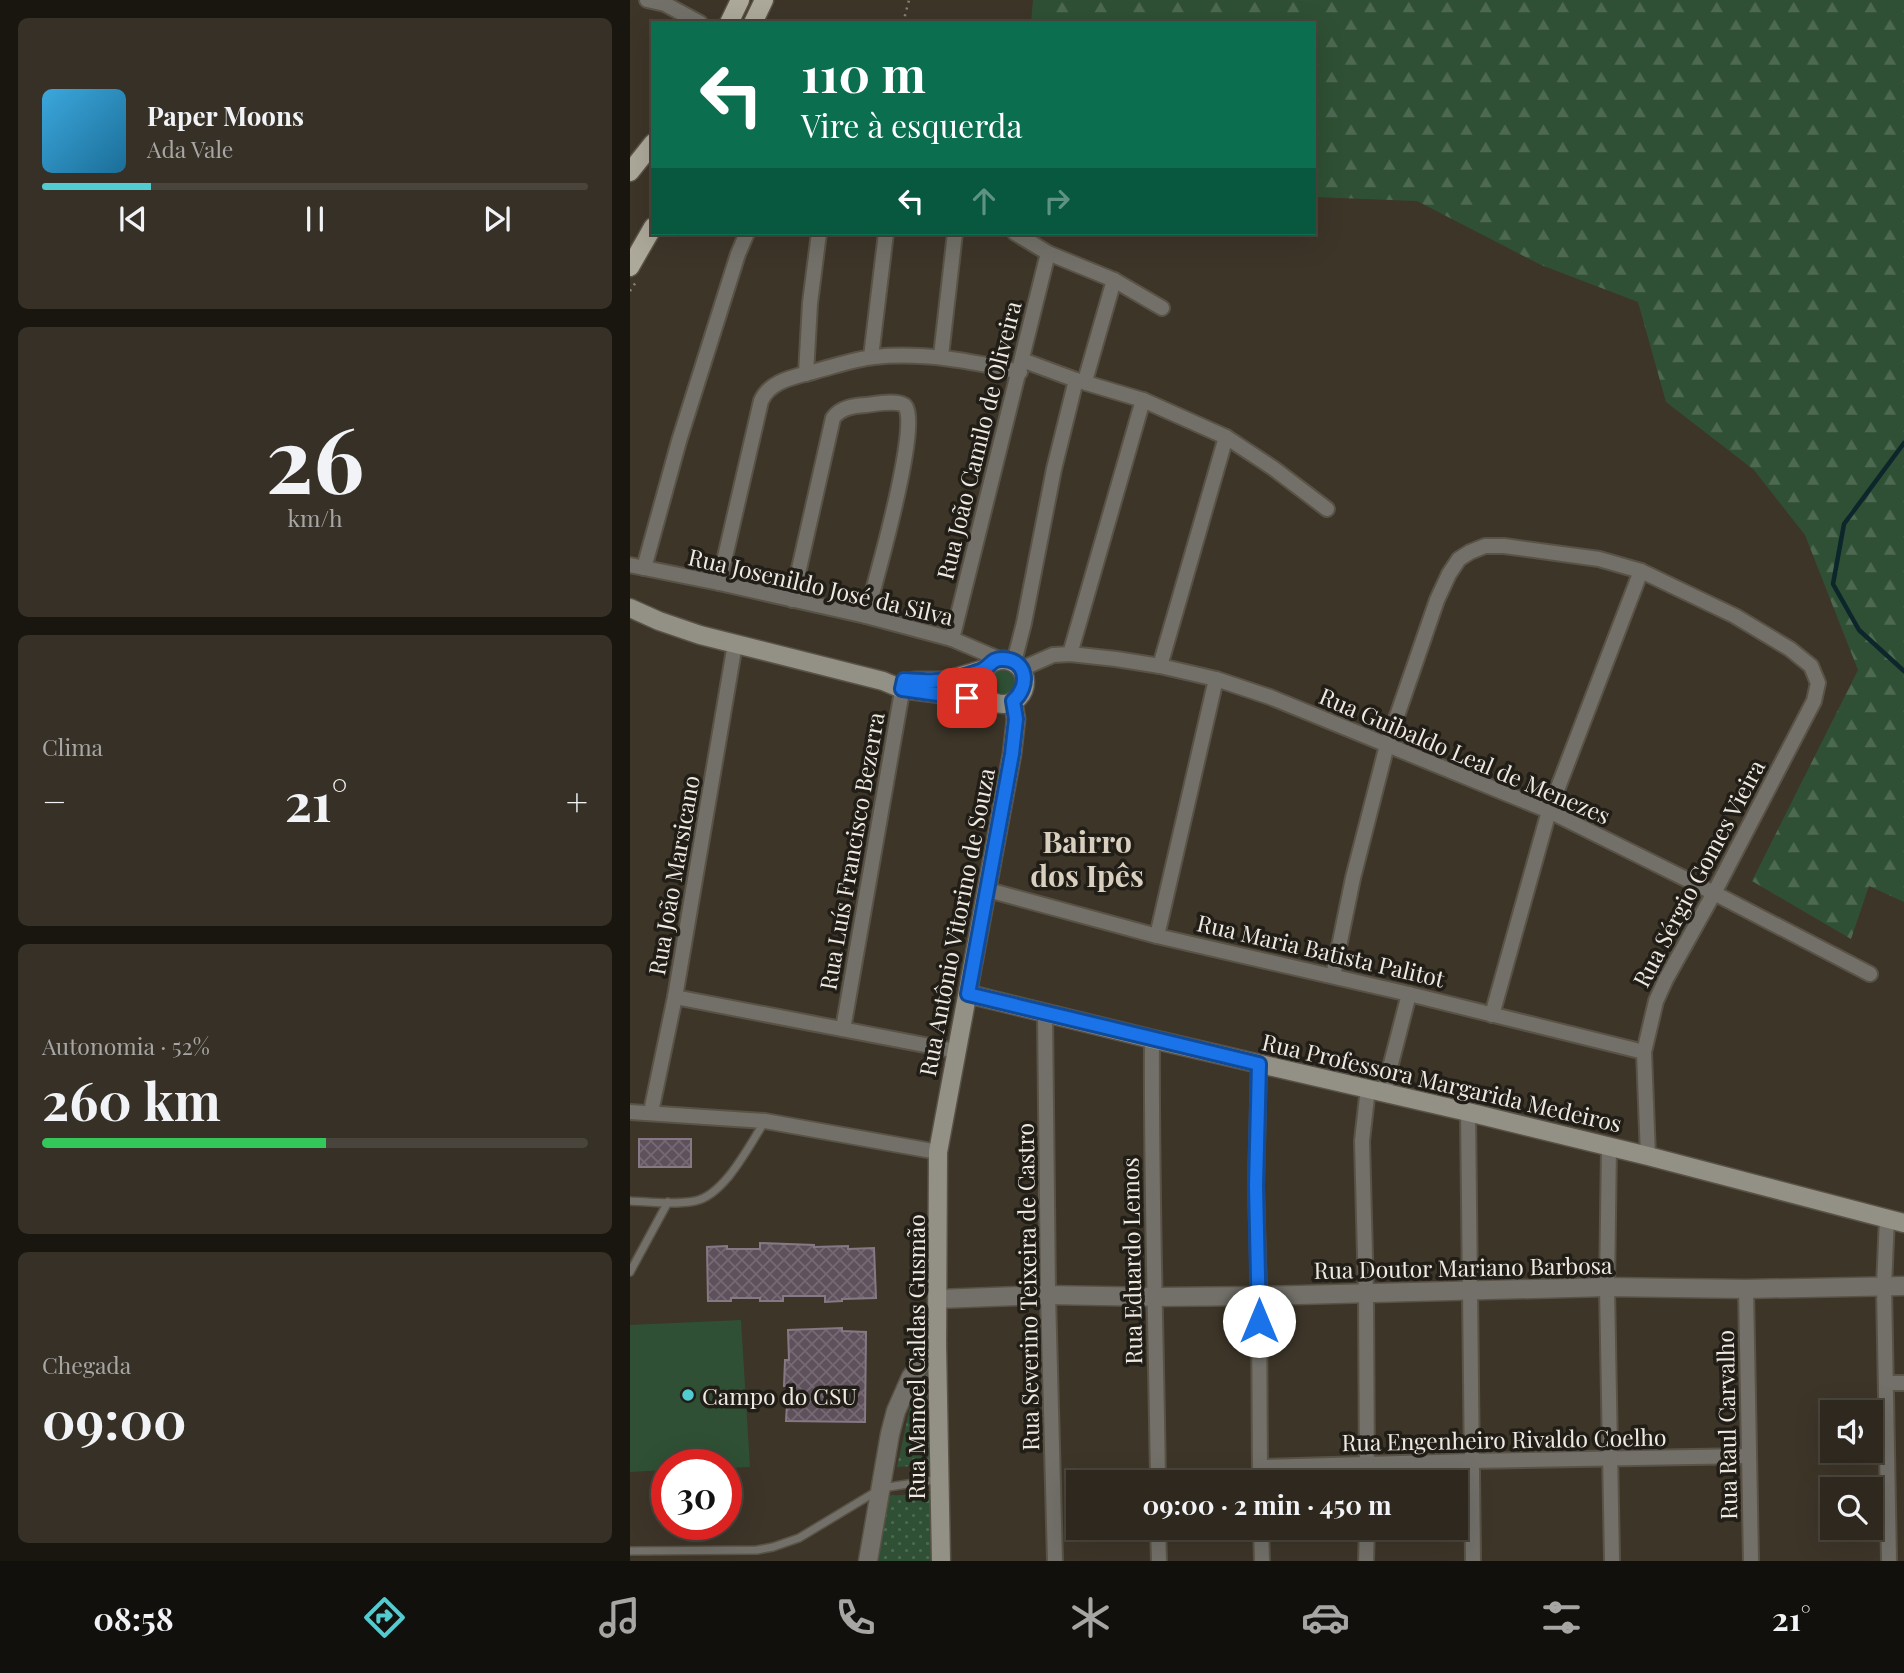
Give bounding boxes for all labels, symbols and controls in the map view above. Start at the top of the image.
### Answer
text: 110 m [801,40,926,105]
icon: left [686,49,777,140]
text: Paper Moons [147,98,304,133]
text: Vire à esquerda [801,103,1022,146]
text: Ada Vale [147,133,234,164]
icon: left [892,182,930,220]
icon: ahead [965,182,1003,220]
icon: right [1038,182,1076,220]
icon: previous [114,200,152,238]
icon: pause [296,200,334,238]
icon: next [478,200,516,238]
street label: Rua João Camilo de Oliveira [928,297,1028,582]
text: 26 [266,396,364,517]
text: km/h [287,502,343,533]
street label: Rua Josenildo José da Silva [685,540,957,632]
pin [937,668,997,728]
icon: arrive [948,679,986,717]
street label: Rua Guibaldo Leal de Menezes [1315,680,1615,830]
street label: Rua Luís Francisco Bezerra [811,709,891,992]
text: Clima [42,731,103,762]
street label: Rua Sérgio Gomes Vieira [1625,753,1771,992]
street label: Rua Antônio Vitorino de Souza [911,765,1001,1079]
text: 21° [285,766,348,835]
street label: Rua João Marsicano [640,773,706,977]
text: − [42,775,67,826]
text: + [566,775,588,826]
district label: Bairro dos Ipês [1030,821,1144,895]
street label: Rua Maria Batista Palitot [1194,906,1449,994]
street label: Rua Professora Margarida Medeiros [1259,1025,1625,1139]
text: Autonomia · 52% [42,1030,210,1061]
text: 260 km [42,1065,221,1134]
street label: Rua Severino Teixeira de Castro [1009,1123,1045,1451]
street label: Rua Eduardo Lemos [1114,1157,1148,1365]
street label: Rua Manoel Caldas Gusmão [900,1214,931,1500]
street label: Rua Doutor Mariano Barbosa [1313,1249,1613,1285]
position arrow [1222,1284,1296,1358]
street label: Rua Raul Carvalho [1709,1330,1743,1520]
text: Chegada [42,1349,131,1380]
place label: Campo do CSU [702,1380,857,1411]
text: 09:00 [42,1384,186,1453]
marker: Campo do CSU [680,1387,696,1403]
map controls [1820,1400,1883,1540]
button: sound [1820,1400,1883,1463]
street label: Rua Engenheiro Rivaldo Coelho [1341,1421,1667,1457]
speed limit sign: 30 [651,1449,742,1540]
button: search [1820,1477,1883,1540]
text: 09:00 · 2 min · 450 m [1142,1487,1392,1522]
icon: directions [360,1593,409,1642]
icon: music [595,1593,644,1642]
icon: phone [831,1593,880,1642]
icon: climate [1066,1593,1115,1642]
icon: car [1301,1593,1350,1642]
icon: filters [1537,1593,1586,1642]
text: 08:58 [93,1596,174,1639]
text: 21° [1772,1596,1811,1639]

